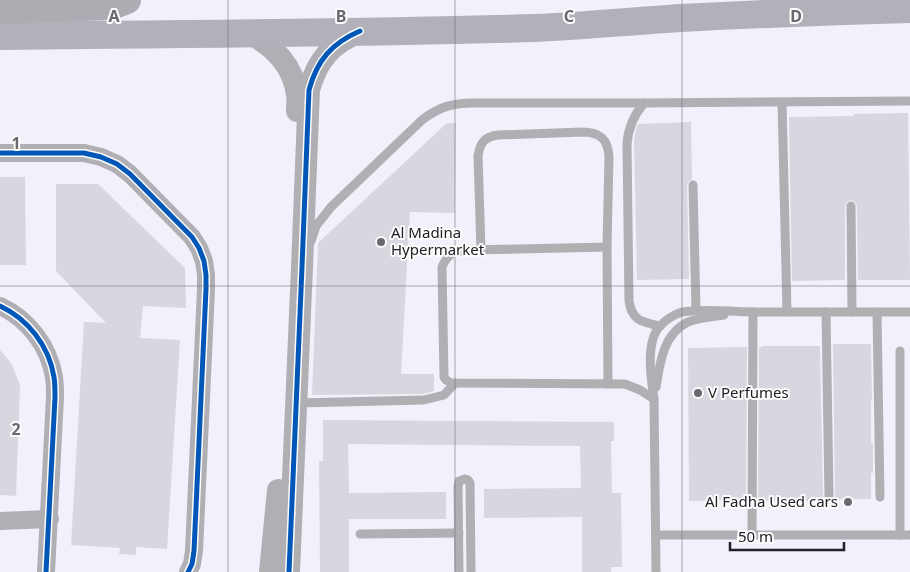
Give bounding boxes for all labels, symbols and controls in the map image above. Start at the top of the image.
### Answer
text: A [108,5,120,27]
text: B [336,5,346,27]
text: C [564,5,574,27]
text: D [790,5,802,27]
text: 1 [11,132,21,154]
place label: Al Madina Hypermarket [391,222,485,259]
marker: Al Madina Hypermarket [375,236,387,248]
place label: V Perfumes [708,382,789,402]
marker: V Perfumes [692,387,704,399]
text: 2 [11,418,21,440]
place label: Al Fadha Used cars [705,491,838,511]
marker: Al Fadha Used cars [842,496,854,508]
scale bar [730,520,844,552]
text: 50 m [738,526,773,546]

